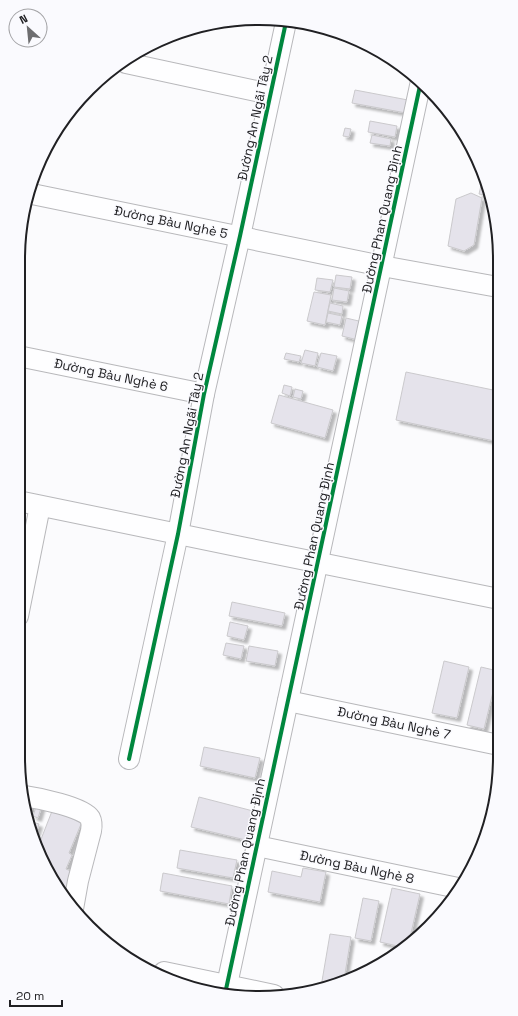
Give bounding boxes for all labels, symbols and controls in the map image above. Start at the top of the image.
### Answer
north arrow [8,8,48,48]
text: N [17,11,30,27]
street label: Đường An Ngãi Tây 2 [233,54,277,182]
street label: Đường Phan Quang Định [358,143,406,295]
street label: Đường Bàu Nghè 5 [113,202,230,242]
street label: Đường Bàu Nghè 6 [53,355,169,395]
street label: Đường An Ngãi Tây 2 [166,371,208,499]
street label: Đường Phan Quang Định [290,460,338,612]
street label: Đường Bàu Nghè 7 [336,703,452,743]
street label: Đường Phan Quang Định [221,776,269,928]
street label: Đường Bàu Nghè 8 [298,847,416,887]
scale bar [10,982,62,1008]
text: 20 m [16,988,44,1004]

